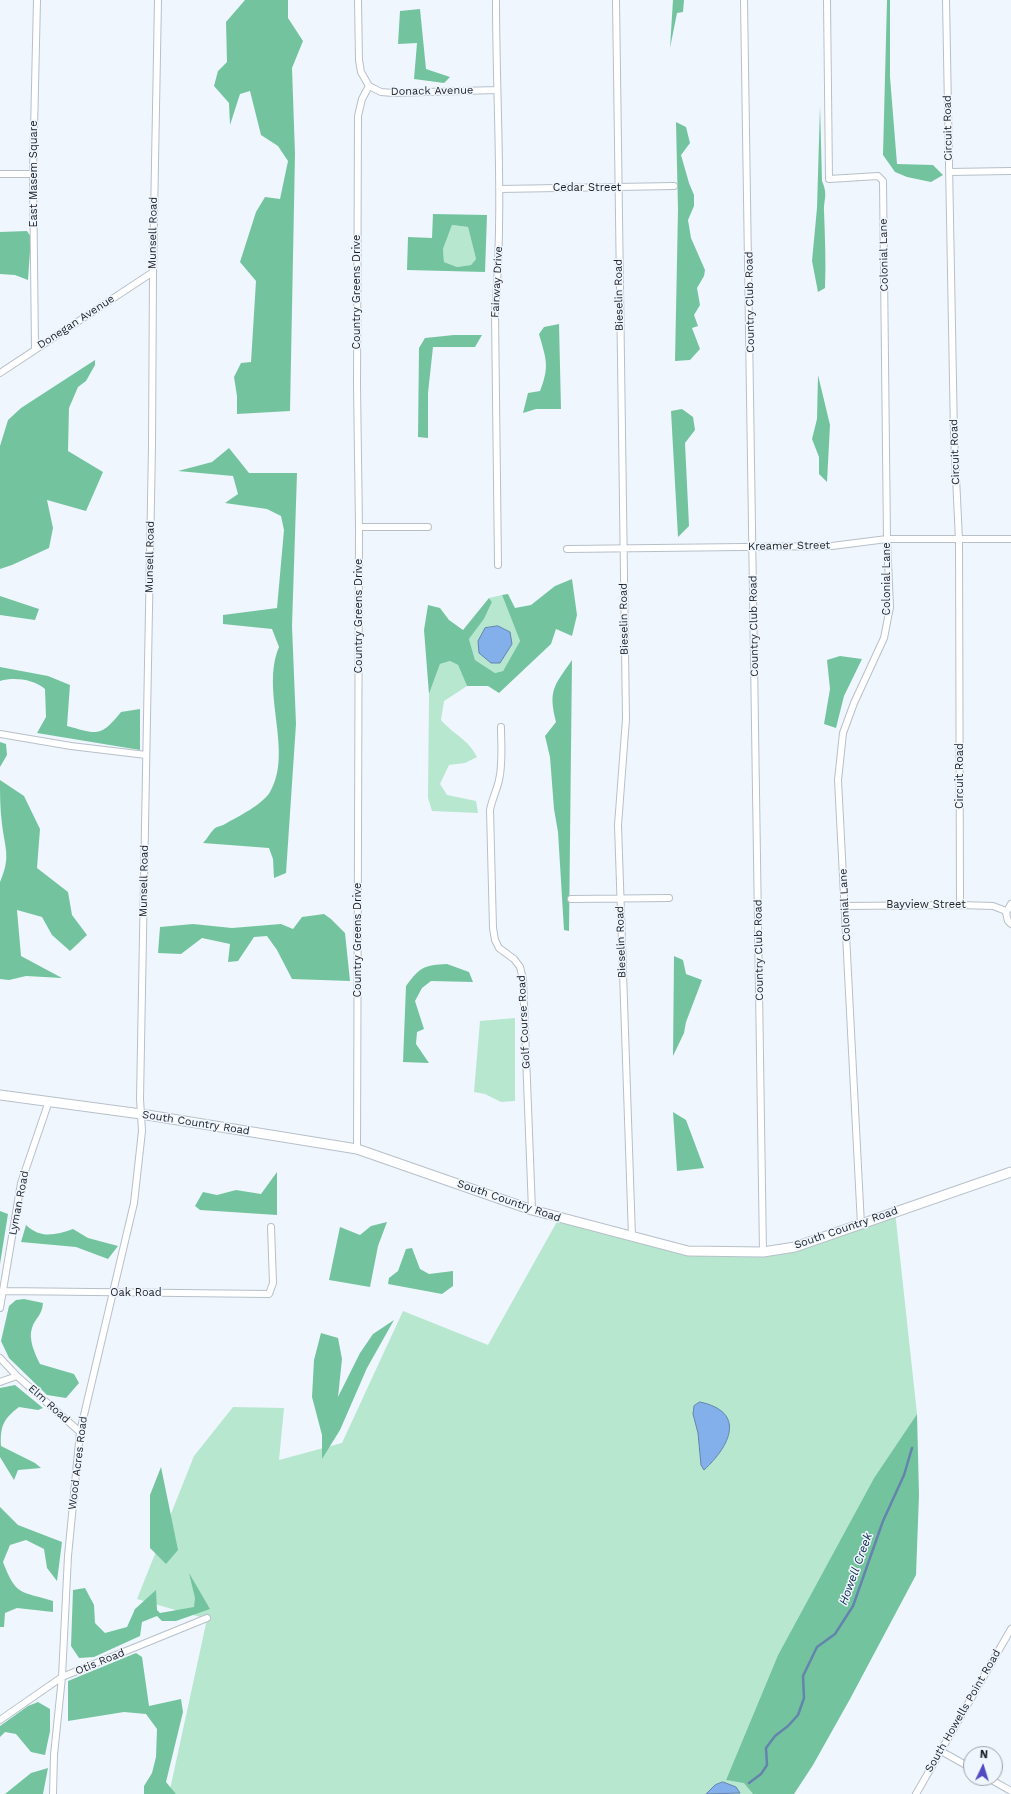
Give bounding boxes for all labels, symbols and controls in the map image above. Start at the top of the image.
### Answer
street label: Donack Avenue [391,84,473,98]
street label: Circuit Road [941,95,955,161]
street label: East Masem Square [27,121,41,227]
street label: Cedar Street [553,181,621,195]
street label: Munsell Road [146,197,160,269]
street label: Colonial Lane [877,218,891,292]
street label: Country Greens Drive [350,235,364,349]
street label: Fairway Drive [489,246,505,318]
street label: Country Club Road [743,251,757,353]
street label: Bieselin Road [612,259,626,331]
street label: Donegan Avenue [35,292,117,352]
street label: Circuit Road [947,419,963,485]
street label: Munsell Road [143,521,157,593]
street label: Kreamer Street [748,539,830,553]
street label: Colonial Lane [880,542,894,616]
street label: Country Greens Drive [352,559,366,673]
street label: Country Club Road [747,575,761,677]
street label: Bieselin Road [617,583,631,655]
street label: Circuit Road [953,743,967,809]
street label: Munsell Road [137,845,151,917]
street label: Colonial Lane [836,868,854,942]
street label: Country Greens Drive [351,883,365,997]
street label: Bayview Street [886,898,966,912]
street label: Country Club Road [752,899,766,1001]
street label: Bieselin Road [613,906,629,978]
street label: Golf Course Road [515,975,533,1069]
street label: South Country Road [141,1108,251,1138]
street label: Lyman Road [6,1170,32,1236]
street label: South Country Road [455,1177,563,1225]
street label: South Country Road [792,1204,900,1252]
street label: Oak Road [110,1286,162,1300]
street label: Elm Road [25,1382,73,1426]
street label: Wood Acres Road [66,1415,90,1511]
water label: Howell Creek [836,1531,876,1607]
street label: Otis Road [73,1646,127,1678]
street label: South Howells Point Road [922,1647,1004,1775]
north arrow [963,1746,1003,1786]
text: N [979,1748,988,1761]

